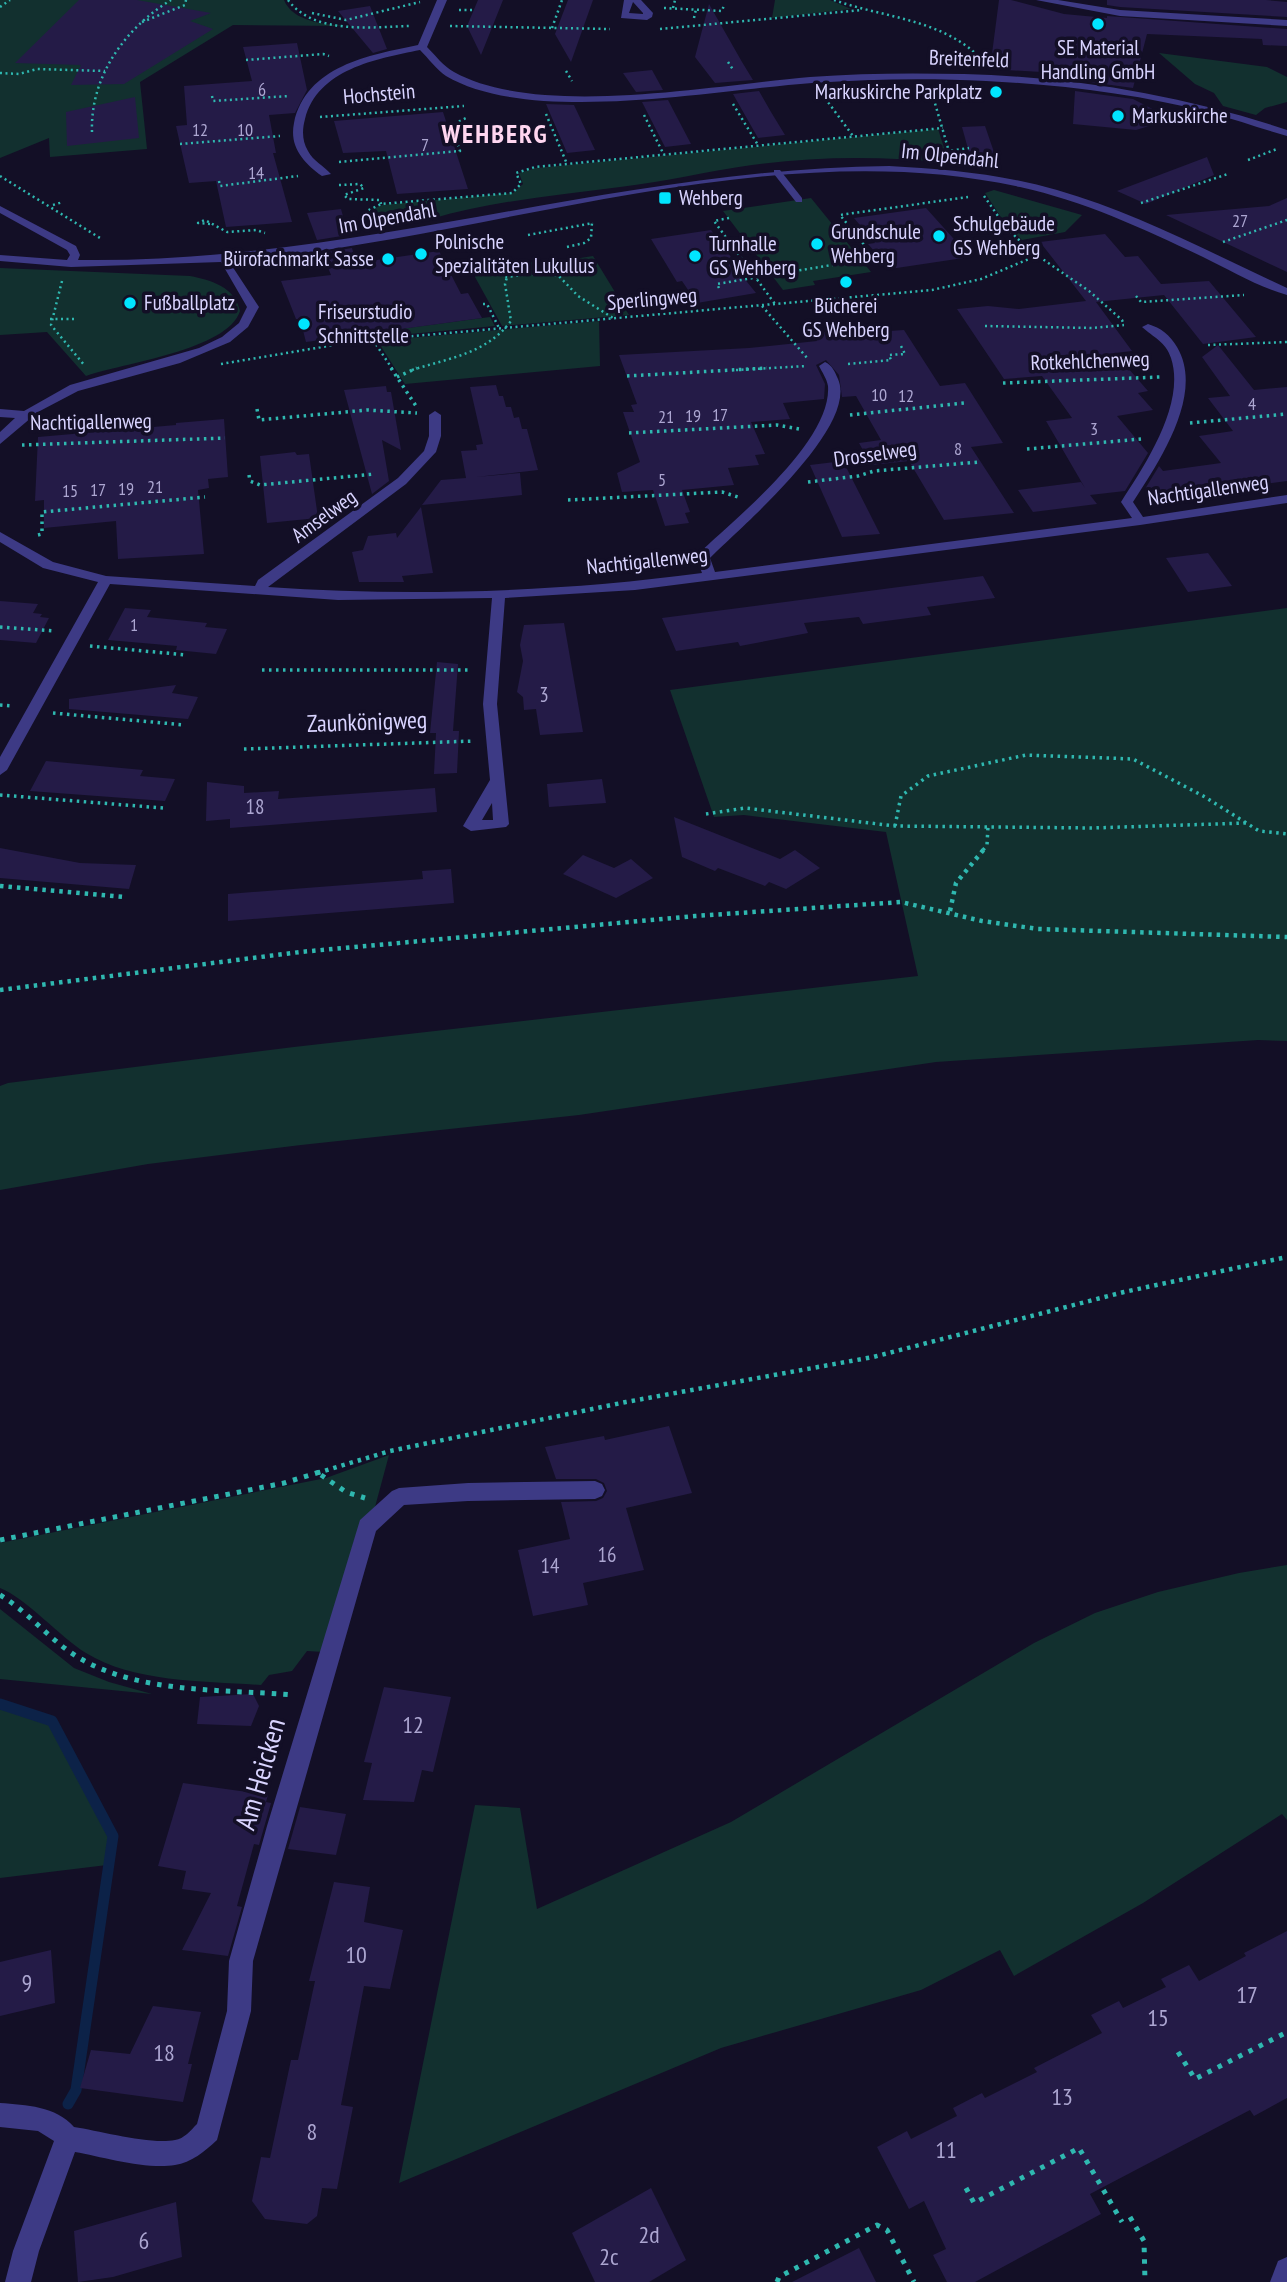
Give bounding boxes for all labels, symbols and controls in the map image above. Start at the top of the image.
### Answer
marker: SE Material Handling GmbH [1090,16,1106,32]
place label: SE Material Handling GmbH [1041,34,1155,85]
street label: Breitenfeld [928,44,1010,73]
street label: Hochstein [342,77,416,110]
house number: 6 [258,78,266,101]
place label: Markuskirche Parkplatz [815,78,982,105]
marker: Markuskirche Parkplatz [988,84,1004,100]
place label: Markuskirche [1132,102,1228,129]
marker: Markuskirche [1110,108,1126,124]
district label: WEHBERG [440,117,549,150]
house number: 12 [192,118,208,141]
house number: 10 [237,118,253,141]
house number: 7 [421,133,429,156]
street label: Im Olpendahl [900,137,1000,174]
house number: 14 [248,161,264,184]
place label: Wehberg [679,184,743,211]
marker: Wehberg [657,190,673,206]
street label: Im Olpendahl [336,196,438,239]
house number: 27 [1232,209,1248,232]
place label: Schulgebäude GS Wehberg [953,210,1055,261]
place label: Grundschule Wehberg [831,218,921,269]
place label: Polnische Spezialitäten Lukullus [435,228,595,279]
marker: Schulgebäude GS Wehberg [931,228,947,244]
place label: Turnhalle GS Wehberg [709,230,796,281]
marker: Grundschule Wehberg [809,236,825,252]
place label: Bürofachmarkt Sasse [223,245,374,272]
marker: Polnische Spezialitäten Lukullus [413,246,429,262]
marker: Turnhalle GS Wehberg [687,248,703,264]
marker: Bürofachmarkt Sasse [380,251,396,267]
marker: Bücherei GS Wehberg [838,274,854,290]
street label: Sperlingweg [606,281,698,316]
place label: Fußballplatz [144,289,235,316]
place label: Bücherei GS Wehberg [802,292,890,343]
marker: Fußballplatz [122,295,138,311]
place label: Friseurstudio Schnittstelle [318,298,412,349]
marker: Friseurstudio Schnittstelle [296,316,312,332]
street label: Rotkehlchenweg [1030,345,1150,376]
house number: 10 [871,383,887,406]
house number: 12 [898,384,914,407]
house number: 4 [1248,392,1256,415]
house number: 17 [712,403,728,426]
house number: 19 [685,404,701,427]
house number: 21 [658,405,674,428]
street label: Nachtigallenweg [30,407,152,436]
house number: 3 [1090,417,1098,440]
street label: Drosselweg [832,434,918,473]
house number: 8 [954,437,962,460]
house number: 5 [658,468,666,491]
street label: Nachtigallenweg [1146,468,1270,511]
house number: 21 [147,475,163,498]
house number: 19 [118,477,134,500]
house number: 17 [90,478,106,501]
house number: 15 [62,479,78,502]
street label: Amselweg [286,483,362,548]
street label: Nachtigallenweg [585,541,709,580]
house number: 1 [130,613,138,636]
house number: 3 [539,681,549,708]
street label: Zaunkönigweg [306,704,428,739]
house number: 18 [246,793,264,820]
house number: 16 [598,1541,616,1568]
house number: 14 [541,1552,560,1579]
house number: 12 [402,1709,424,1740]
street label: Am Heicken [226,1714,293,1834]
house number: 10 [345,1939,367,1970]
house number: 9 [22,1967,32,1998]
house number: 17 [1236,1979,1258,2010]
house number: 15 [1147,2002,1169,2033]
house number: 18 [153,2037,175,2068]
house number: 13 [1051,2081,1073,2112]
house number: 8 [307,2116,317,2147]
house number: 11 [935,2134,957,2165]
house number: 2d [638,2219,660,2250]
house number: 6 [139,2225,149,2256]
house number: 2c [599,2241,619,2272]

